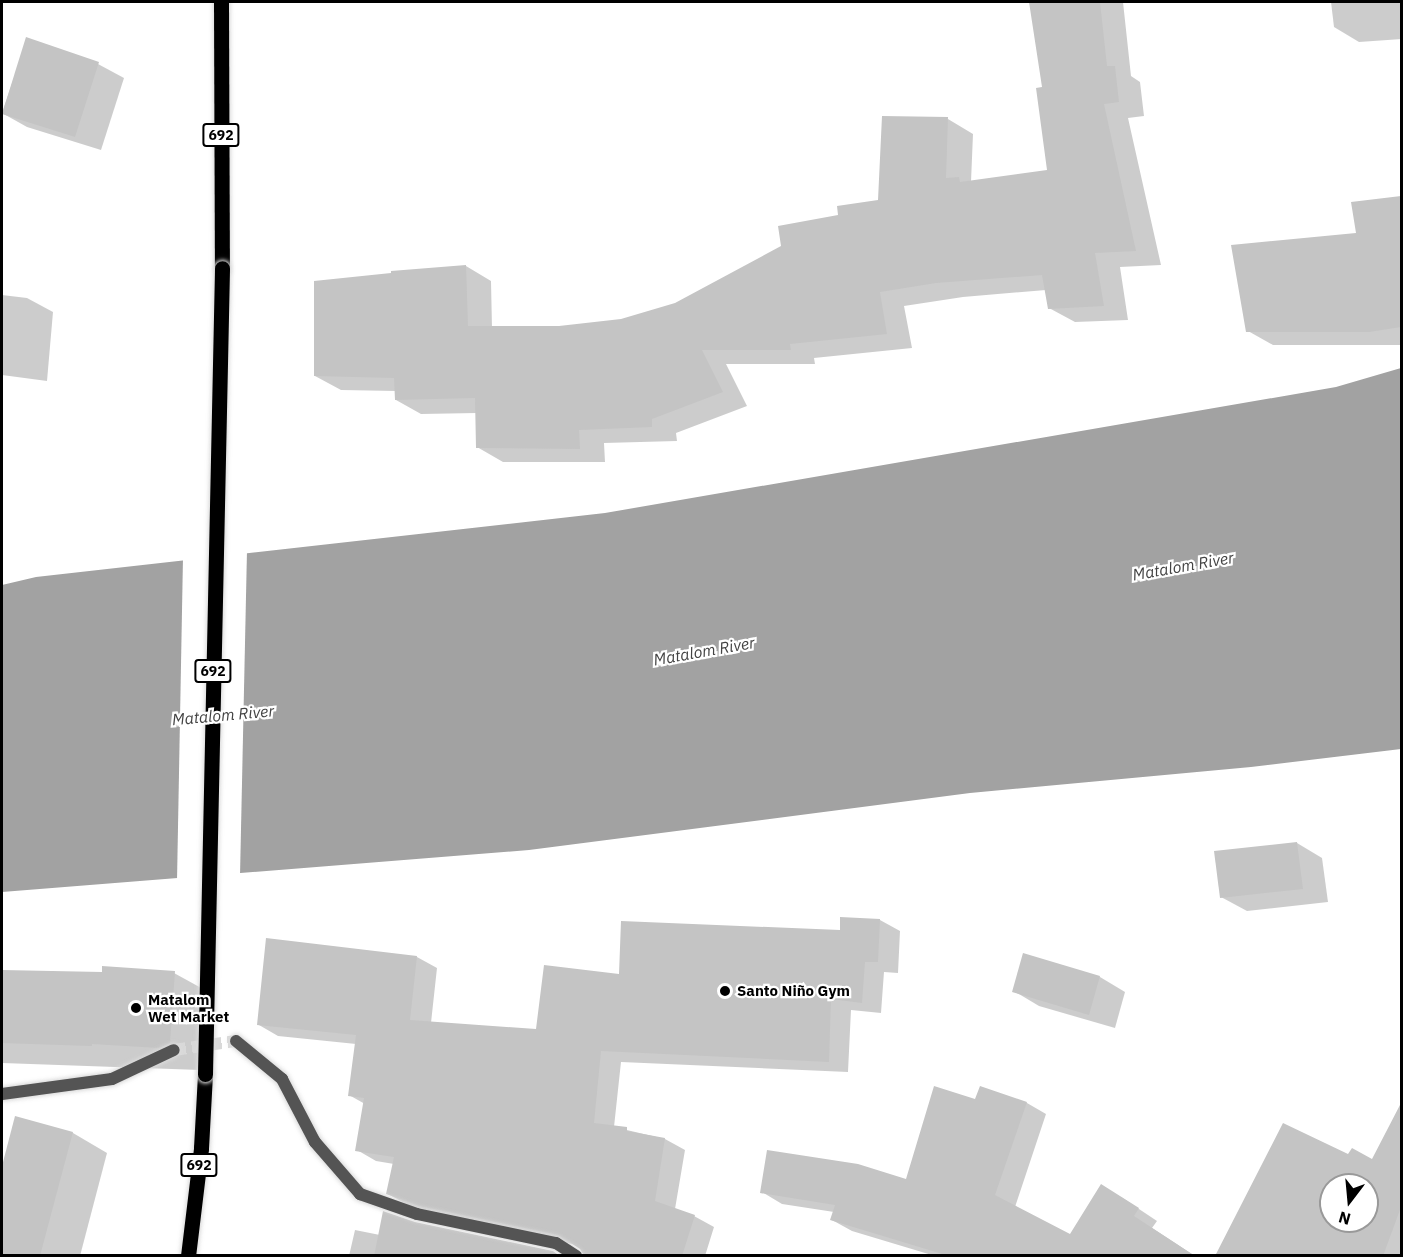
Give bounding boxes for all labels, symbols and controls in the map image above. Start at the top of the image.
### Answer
road number: 692 [202,124,240,146]
water label: Matalom River [1131,548,1235,584]
water label: Matalom River [652,633,756,669]
road number: 692 [194,660,232,682]
water label: Matalom River [171,701,275,729]
place label: Santo Niño Gym [737,982,850,1000]
marker: Santo Niño Gym [718,984,732,998]
place label: Matalom Wet Market [148,990,229,1025]
marker: Matalom Wet Market [129,1001,143,1015]
road number: 692 [180,1154,218,1176]
north arrow [1319,1173,1379,1233]
text: N [1336,1207,1353,1230]

